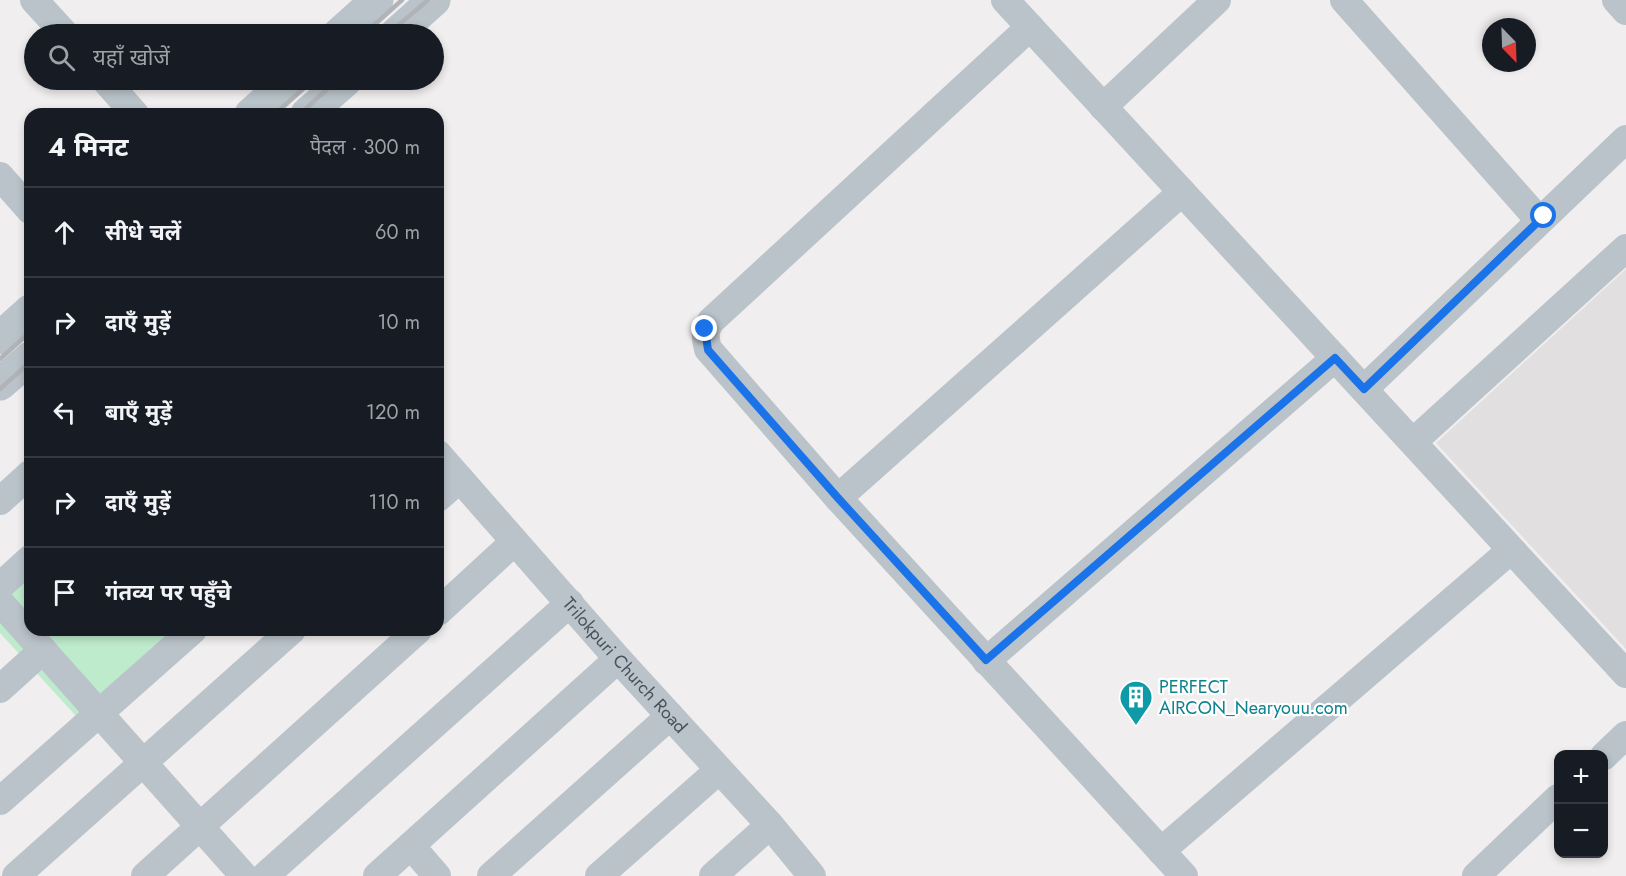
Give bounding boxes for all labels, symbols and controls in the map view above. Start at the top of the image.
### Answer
north arrow [1482,18,1536,72]
search box [24,24,444,90]
icon: search [45,41,78,74]
text: यहाँ खोजें [93,41,170,73]
text: 4 मिनट [48,128,129,166]
text: पैदल · 300 m [310,133,420,162]
route start [1530,202,1556,228]
icon: ahead [48,216,81,249]
text: सीधे चलें [105,216,181,248]
text: 60 m [375,218,420,247]
icon: right [48,306,81,339]
text: दाएँ मुड़ें [105,306,171,338]
text: 10 m [377,308,420,337]
route end [691,315,717,341]
icon: left [48,396,81,429]
text: बाएँ मुड़ें [105,396,172,428]
text: 120 m [366,398,420,427]
icon: right [48,486,81,519]
text: दाएँ मुड़ें [105,486,171,518]
text: 110 m [368,488,420,517]
icon: arrive [48,576,81,609]
text: गंतव्य पर पहुँचे [105,576,231,608]
street label: Trilokpuri Church Road [557,592,693,739]
place label: PERFECT AIRCON_Nearyouu.com [1159,674,1348,721]
building icon: PERFECT AIRCON_Nearyouu.com [1118,679,1154,726]
map controls [1554,750,1608,858]
button: + [1554,750,1608,804]
button: − [1554,804,1608,858]

